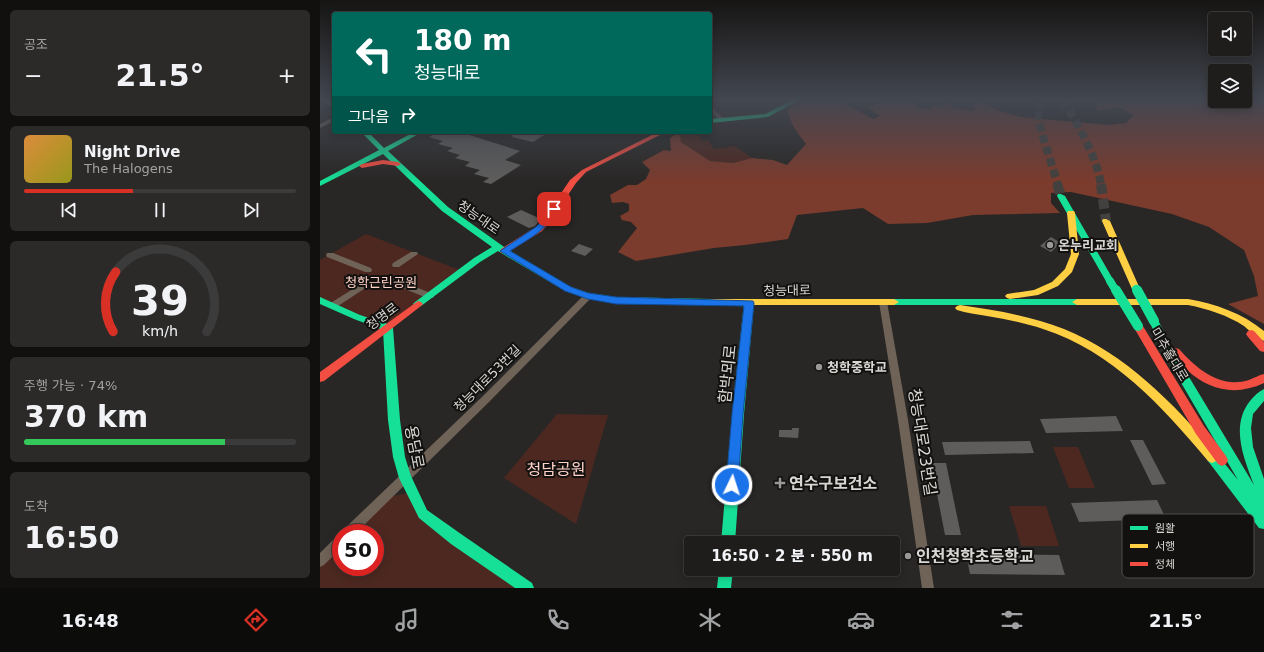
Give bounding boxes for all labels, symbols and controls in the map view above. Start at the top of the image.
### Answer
map controls [1208,12,1252,108]
button: sound [1208,12,1252,56]
text: 180 m [414,24,511,57]
icon: left [348,28,400,80]
text: 공조 [24,37,48,52]
text: 21.5° [115,58,205,93]
text: 청능대로 [414,62,480,83]
text: − [24,63,42,88]
text: + [278,63,296,88]
button: layers [1208,64,1252,108]
icon: right [397,104,419,126]
text: 그다음 [348,108,389,126]
text: Night Drive [84,143,180,161]
text: The Halogens [84,161,173,176]
pin [537,192,571,226]
street label: 청능대로 [455,198,503,237]
icon: arrive [543,198,565,220]
icon: previous [58,199,80,221]
icon: pause [149,199,171,221]
icon: next [240,199,262,221]
place label: 온누리교회 [1058,238,1118,253]
marker: 온누리교회 [1045,240,1055,250]
park label: 청학근린공원 [345,275,417,290]
text: 39 [131,276,189,325]
street label: 청능대로 [763,283,811,298]
street label: 청명로 [363,300,401,333]
text: km/h [142,323,178,339]
street label: 미추홀대로 [1148,325,1191,384]
street label: 청능대로53번길 [451,342,524,415]
street label: 함박뫼로 [715,344,740,404]
place label: 청학중학교 [827,360,887,375]
marker: 청학중학교 [814,362,824,372]
text: 주행 가능 · 74% [24,378,117,393]
street label: 청능대로23번길 [905,387,940,497]
text: 370 km [24,399,148,434]
street label: 용담로 [401,424,428,471]
park label: 청담공원 [527,460,585,479]
position arrow [711,464,753,506]
place label: 연수구보건소 [789,474,878,493]
marker: 연수구보건소 [774,477,786,489]
text: 도착 [24,499,48,514]
legend [1122,514,1254,578]
text: 16:50 [24,520,120,555]
text: 원활 [1155,522,1175,535]
speed limit sign: 50 [332,524,384,576]
text: 서행 [1155,540,1175,553]
text: 16:50 · 2 분 · 550 m [711,547,873,565]
place label: 인천청학초등학교 [916,547,1034,566]
marker: 인천청학초등학교 [903,551,913,561]
text: 정체 [1155,558,1175,571]
icon: directions [242,606,270,634]
icon: music [393,606,421,634]
icon: phone [544,606,572,634]
icon: climate [696,606,724,634]
icon: car [847,606,875,634]
icon: filters [998,606,1026,634]
text: 16:48 [62,610,119,631]
text: 21.5° [1149,610,1202,631]

